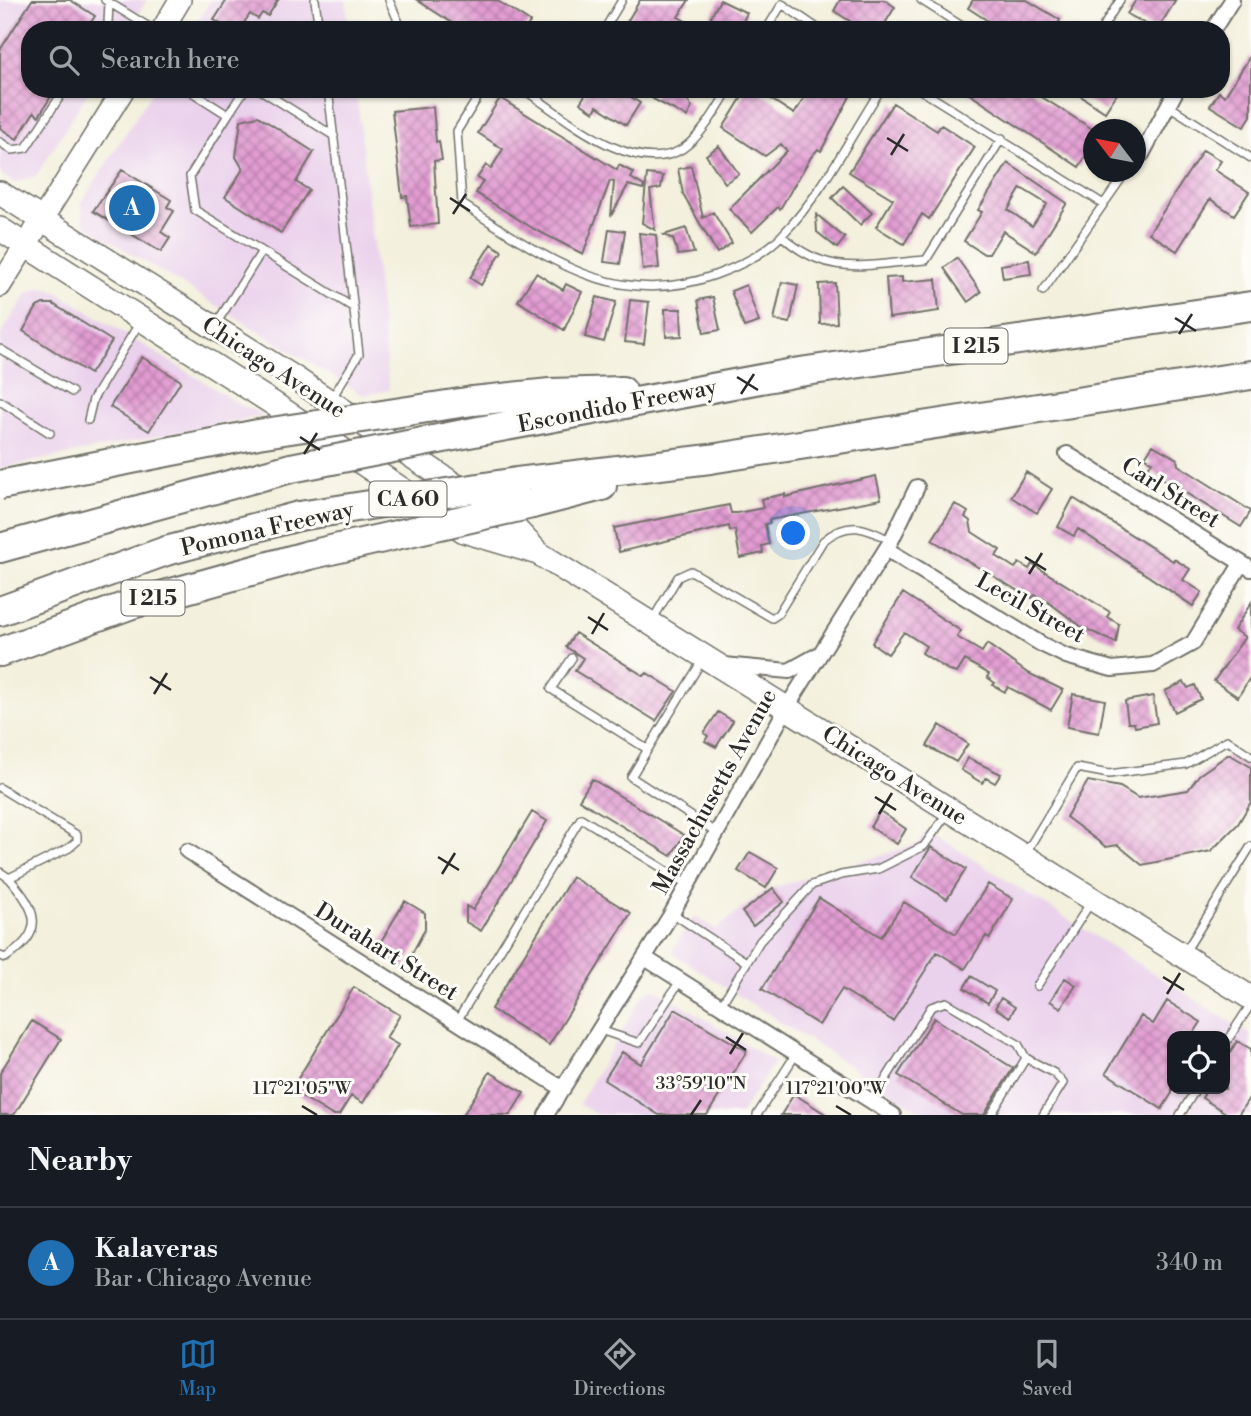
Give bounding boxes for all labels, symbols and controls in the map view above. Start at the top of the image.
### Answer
search box [21,21,1230,98]
icon: search [45,41,83,79]
text: Search here [101,44,240,76]
north arrow [1083,119,1146,182]
pin: A [109,182,155,234]
street label: Chicago Avenue [196,311,351,425]
road number: I 215 [944,328,1007,364]
street label: Escondido Freeway [515,373,720,439]
street label: Carl Street [1116,452,1225,534]
road number: CA 60 [370,482,446,516]
street label: Pomona Freeway [178,495,357,562]
your location [776,516,810,550]
street label: Lecil Street [971,567,1090,649]
road number: I 215 [122,580,184,616]
street label: Massachusetts Avenue [647,684,783,899]
street label: Chicago Avenue [817,720,972,832]
street label: Durahart Street [310,897,463,1007]
map controls [1167,1031,1230,1094]
button: locate [1167,1031,1230,1094]
text: 33°59'10"N [656,1072,747,1095]
text: 117°21'05"W [253,1077,352,1100]
text: 117°21'00"W [786,1077,887,1100]
text: Nearby [28,1142,132,1180]
text: Kalaveras [95,1233,218,1265]
text: A [43,1249,59,1277]
text: 340 m [1156,1249,1223,1277]
text: Bar · Chicago Avenue [95,1265,312,1293]
tab: Map [179,1335,217,1401]
tab: Directions [574,1335,665,1401]
tab: Saved [1023,1335,1072,1401]

